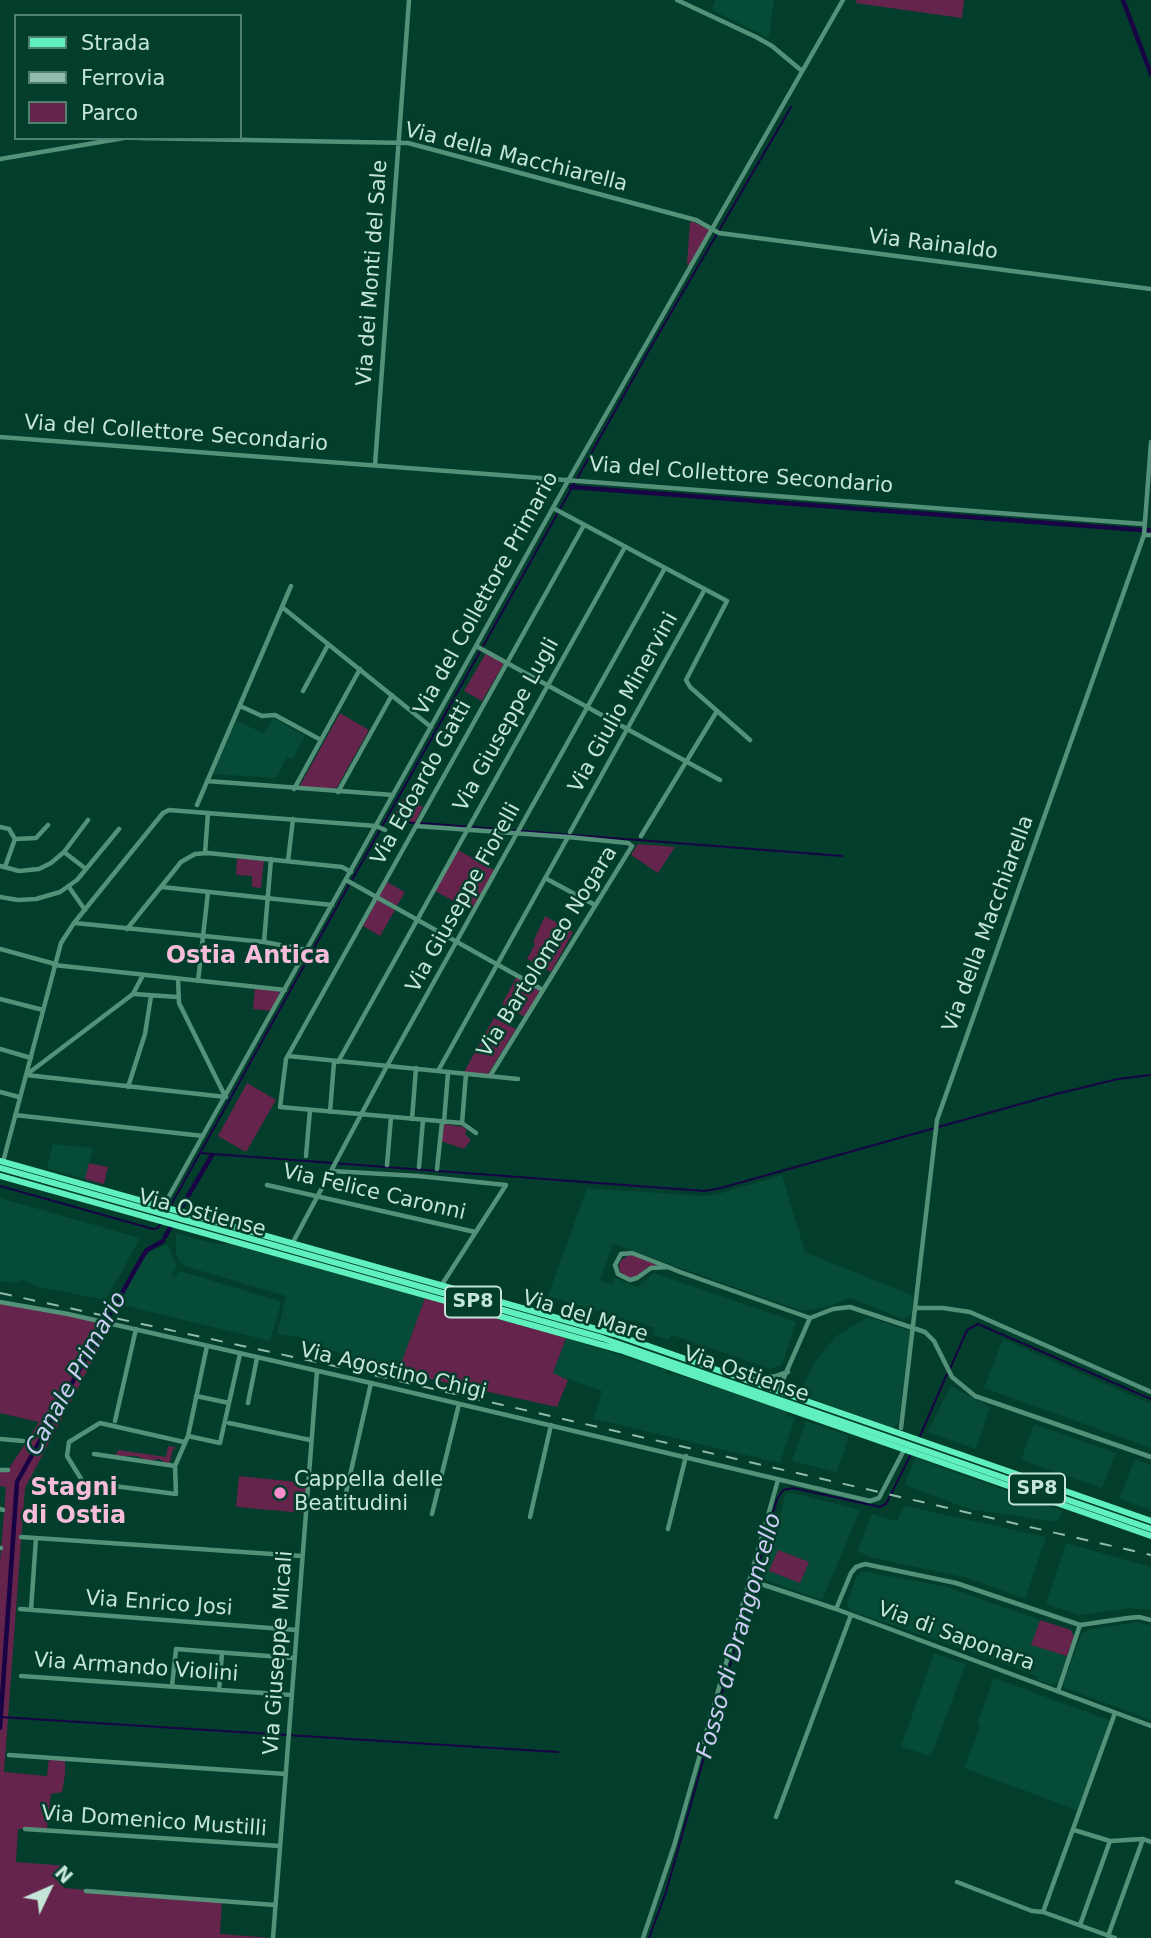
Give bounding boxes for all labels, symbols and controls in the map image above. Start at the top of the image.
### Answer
legend [14,14,242,140]
text: Strada [81,31,150,55]
text: Ferrovia [81,66,165,90]
text: Parco [81,101,138,125]
street label: Via della Macchiarella [402,118,630,198]
street label: Via dei Monti del Sale [353,159,393,387]
street label: Via Rainaldo [867,225,999,265]
street label: Via del Collettore Secondario [23,411,329,457]
street label: Via del Collettore Secondario [588,453,894,499]
street label: Via del Collettore Primario [409,468,565,720]
street label: Via Giulio Minervini [564,609,684,797]
street label: Via Giuseppe Lugli [449,634,565,816]
street label: Via Edoardo Gatti [366,696,478,870]
street label: Via Giuseppe Fiorelli [401,799,527,997]
street label: Via della Macchiarella [938,812,1040,1036]
street label: Via Bartolomeo Nogara [473,842,623,1062]
district label: Ostia Antica [166,943,330,971]
street label: Via Felice Caronni [280,1160,468,1226]
street label: Via Ostiense [136,1185,268,1243]
road number: SP8 [445,1286,501,1318]
street label: Via del Mare [519,1286,651,1348]
water label: Canale Primario [21,1287,133,1461]
street label: Via Agostino Chigi [297,1338,489,1406]
street label: Via Ostiense [680,1342,812,1408]
place label: Cappella delle Beatitudini [294,1468,443,1518]
road number: SP8 [1009,1474,1065,1504]
district label: Stagni di Ostia [22,1475,126,1531]
marker: Cappella delle Beatitudini [272,1485,288,1501]
water label: Fosso di Drangoncello [692,1510,788,1762]
street label: Via Giuseppe Micali [259,1550,299,1756]
street label: Via Enrico Josi [85,1586,233,1622]
street label: Via di Saponara [874,1597,1038,1677]
street label: Via Armando Violini [33,1648,239,1688]
street label: Via Domenico Mustilli [40,1802,268,1842]
north arrow [14,1854,84,1924]
text: N [51,1861,78,1888]

